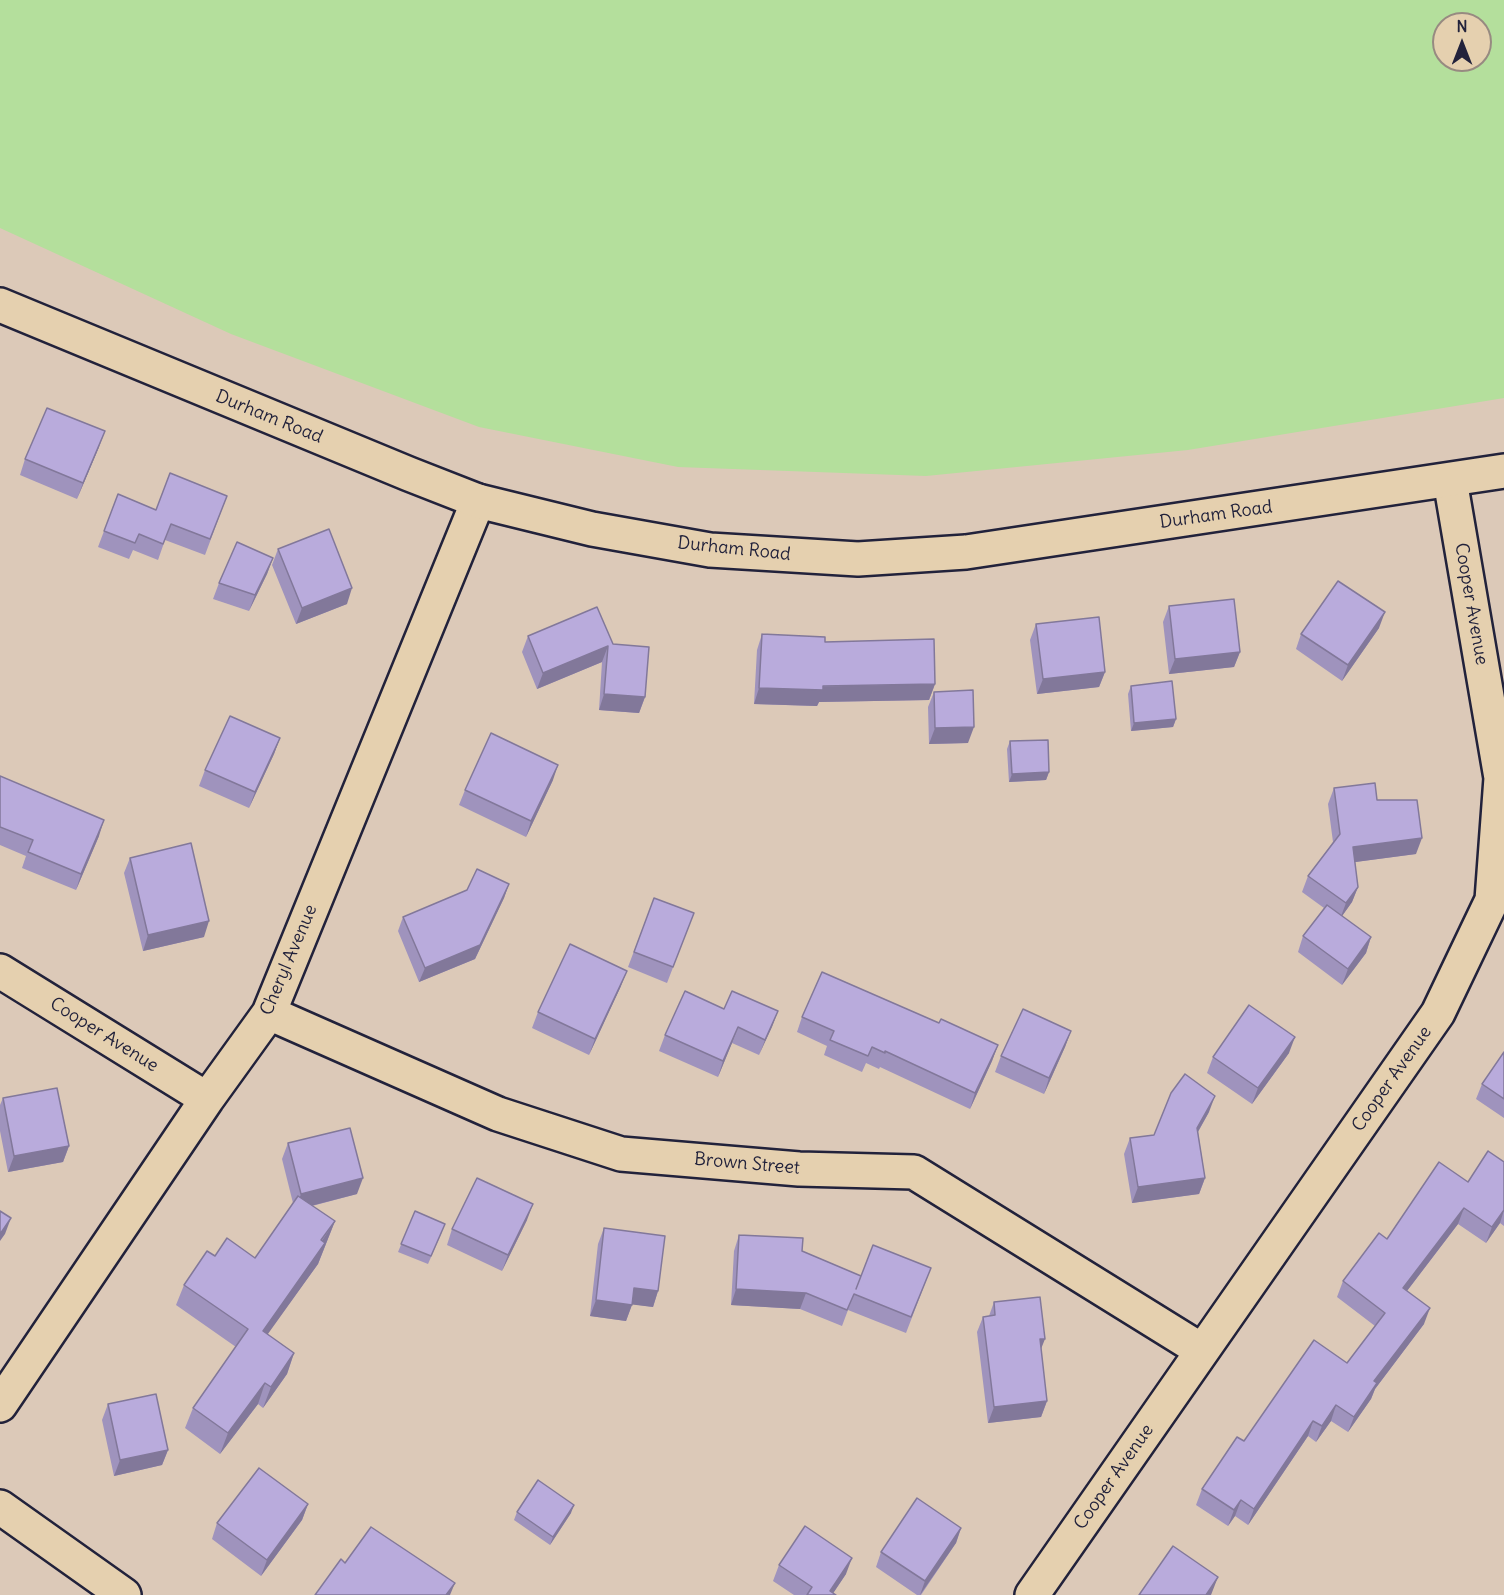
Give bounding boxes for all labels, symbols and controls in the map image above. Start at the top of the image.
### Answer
north arrow [1432,12,1492,72]
text: N [1456,16,1468,36]
street label: Durham Road [212,386,326,448]
street label: Durham Road [1158,496,1274,534]
street label: Durham Road [676,532,792,566]
street label: Cooper Avenue [1450,541,1492,667]
street label: Cheryl Avenue [256,901,322,1019]
street label: Cooper Avenue [46,993,162,1077]
street label: Cooper Avenue [1348,1022,1436,1136]
street label: Brown Street [693,1149,801,1179]
street label: Cooper Avenue [1070,1420,1158,1534]

